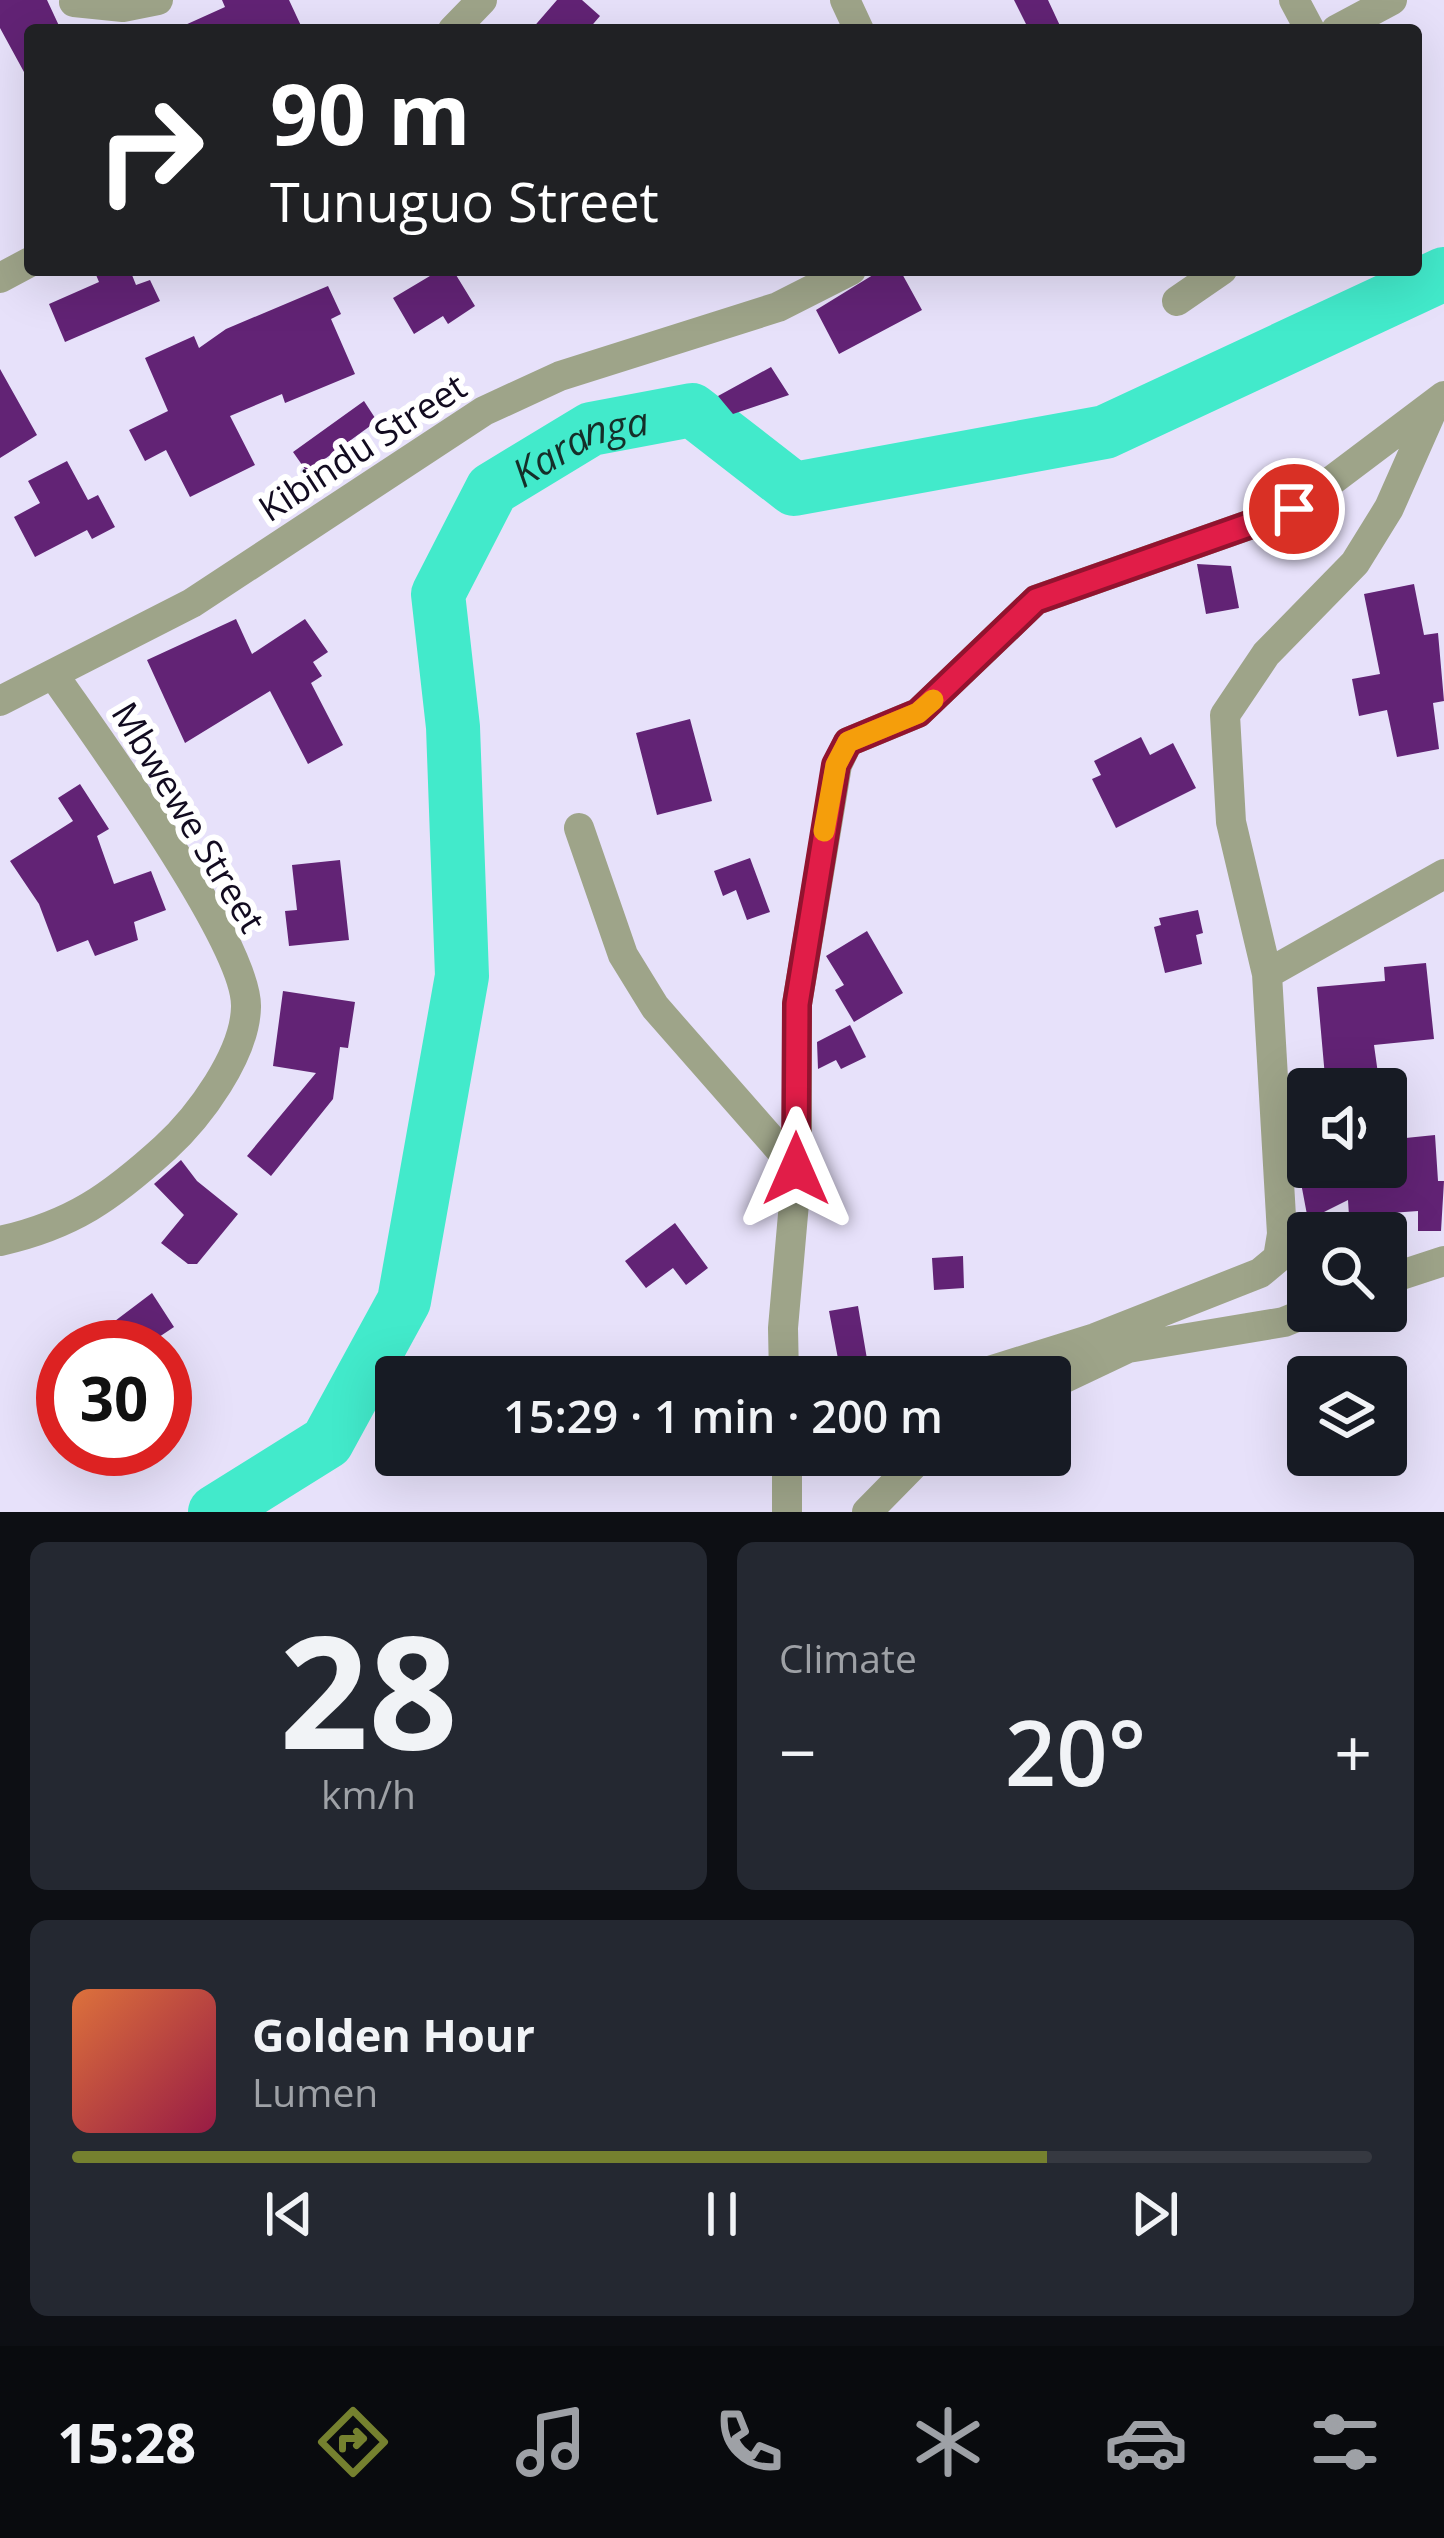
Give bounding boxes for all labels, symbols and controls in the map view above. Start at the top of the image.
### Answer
text: 90 m [270,55,470,170]
icon: right [72,72,228,228]
text: Tunuguo Street [270,164,659,238]
street label: Kibindu Street [249,362,475,532]
water label: Karanga [501,392,652,498]
pin [1243,458,1345,560]
icon: arrive [1261,476,1327,542]
street label: Mbwewe Street [101,693,277,941]
map controls [1287,1068,1407,1476]
button: sound [1287,1068,1407,1188]
position arrow [733,1106,859,1232]
button: search [1287,1212,1407,1332]
speed limit sign: 30 [36,1320,192,1476]
button: layers [1287,1356,1407,1476]
text: 15:29 · 1 min · 200 m [503,1385,943,1446]
text: 28 [279,1582,458,1795]
text: Climate [779,1631,917,1684]
text: 20° [1005,1690,1146,1812]
text: − [779,1706,817,1796]
text: + [1334,1706,1372,1796]
text: km/h [321,1767,416,1820]
text: Golden Hour [252,2004,535,2065]
text: Lumen [252,2065,378,2118]
icon: previous [256,2181,322,2247]
icon: pause [689,2181,755,2247]
icon: next [1122,2181,1188,2247]
icon: directions [311,2400,395,2484]
icon: music [509,2400,593,2484]
icon: phone [707,2400,791,2484]
icon: climate [906,2400,990,2484]
icon: car [1104,2400,1188,2484]
icon: filters [1303,2400,1387,2484]
text: 15:28 [57,2405,196,2479]

